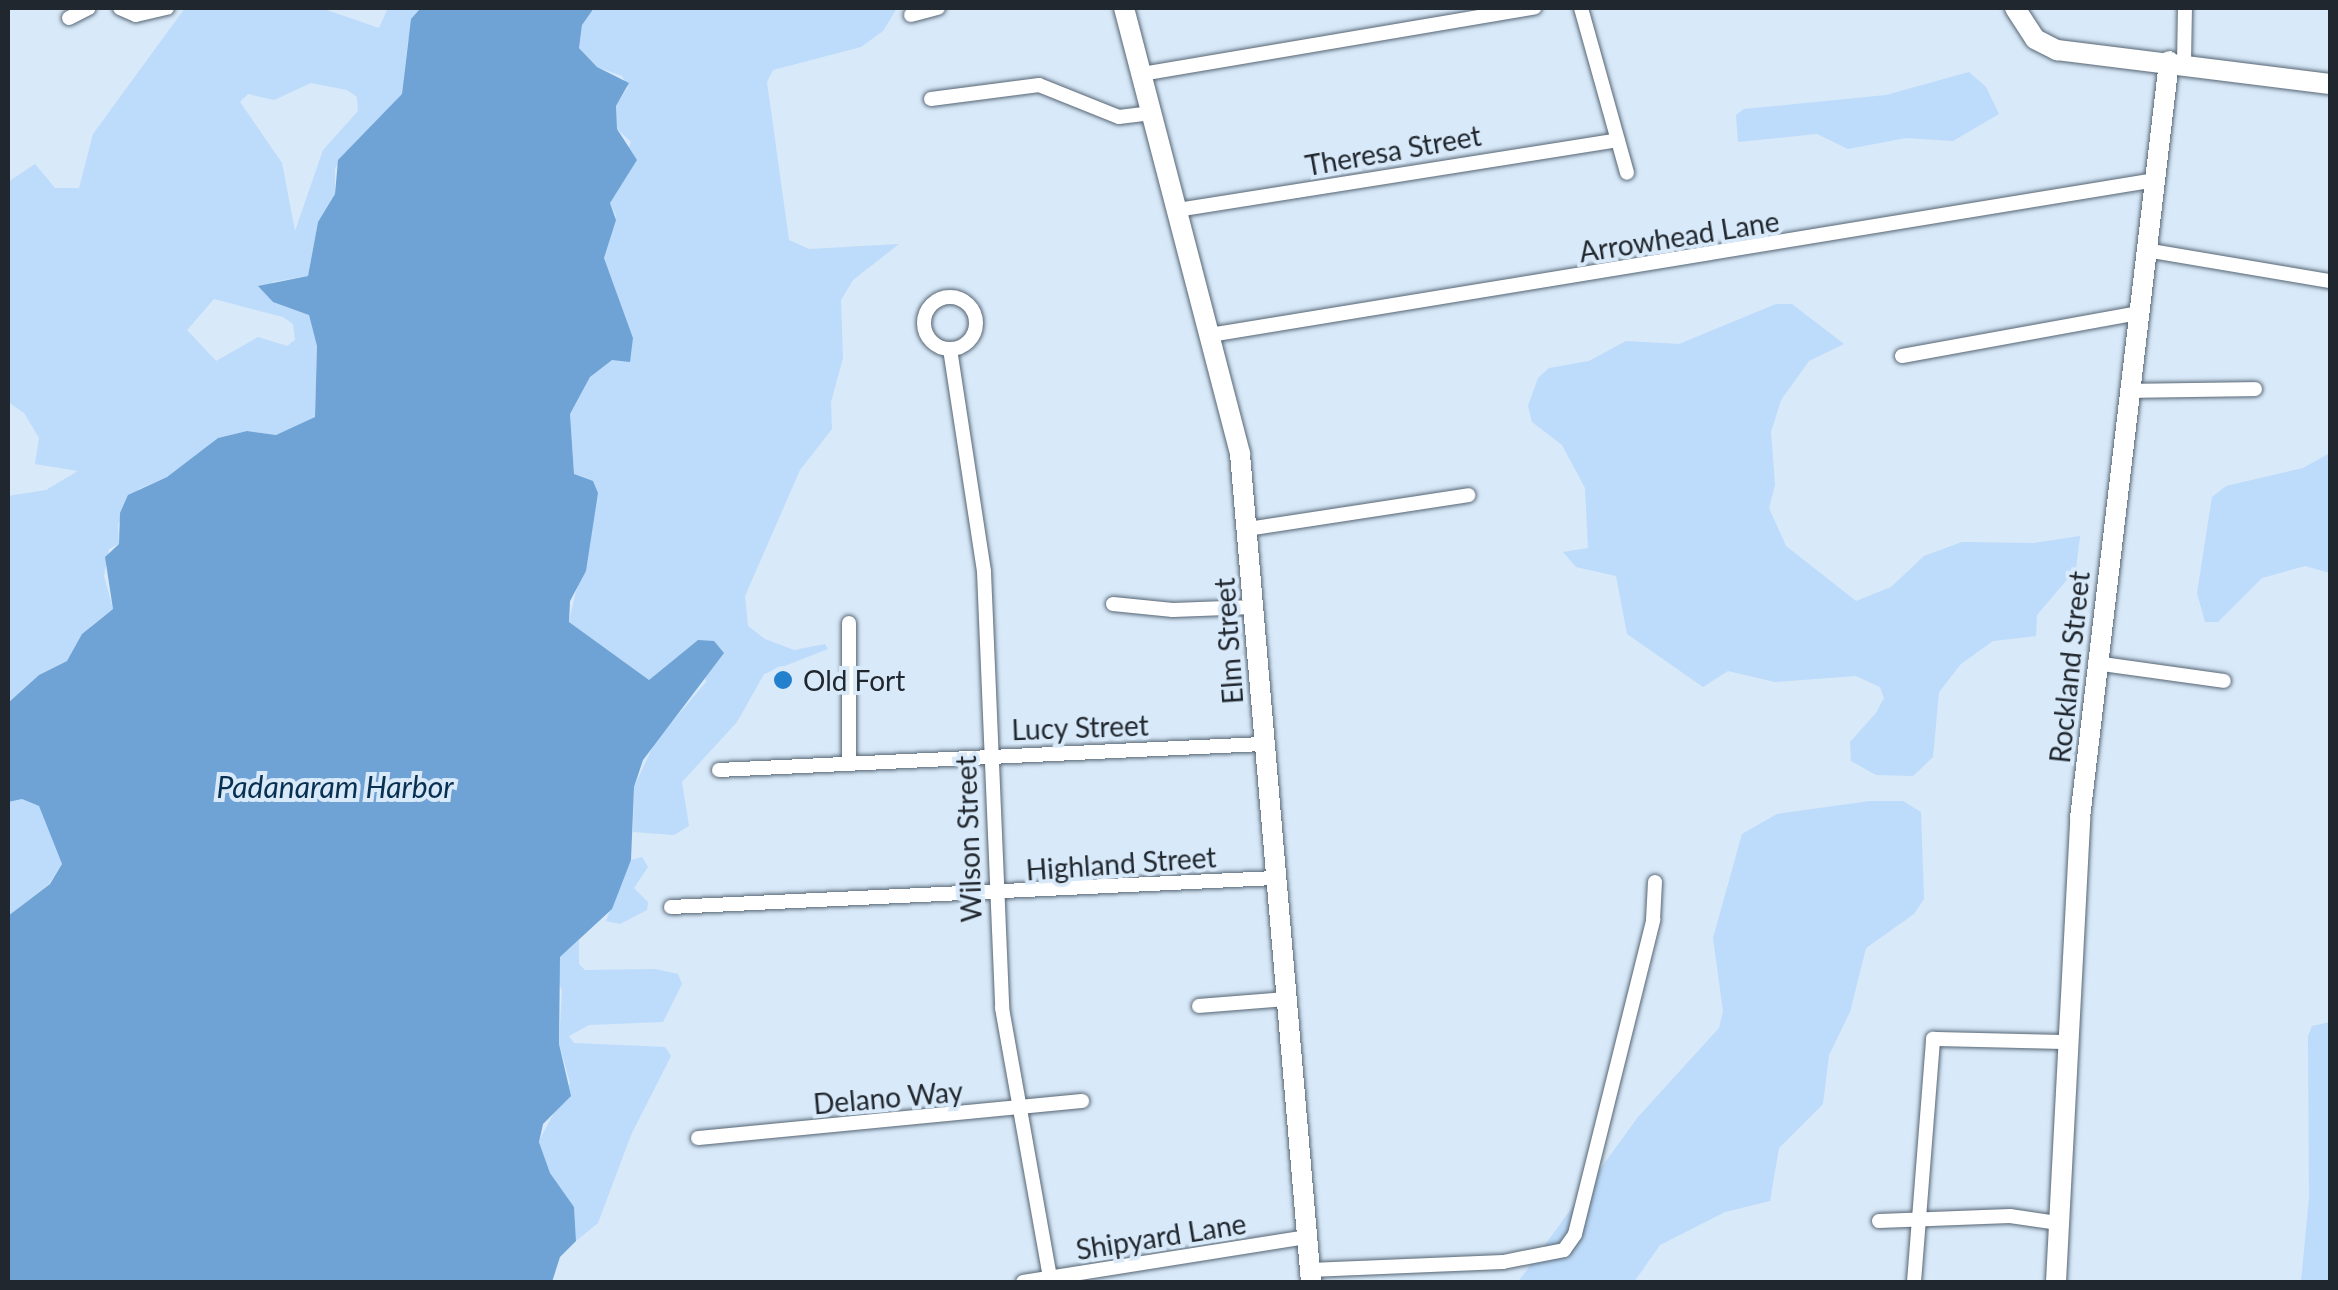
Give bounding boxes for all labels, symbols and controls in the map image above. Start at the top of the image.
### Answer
street label: Theresa Street [1302,118,1484,182]
street label: Arrowhead Lane [1576,204,1782,268]
street label: Rockland Street [2042,569,2096,765]
street label: Elm Street [1207,577,1249,705]
place label: Old Fort [803,663,905,697]
marker: Old Fort [772,669,794,691]
street label: Lucy Street [1011,708,1149,746]
street label: Wilson Street [948,755,988,923]
water label: Padanaram Harbor [217,768,453,804]
street label: Highland Street [1025,840,1217,886]
street label: Delano Way [812,1074,964,1120]
street label: Shipyard Lane [1073,1206,1249,1266]

